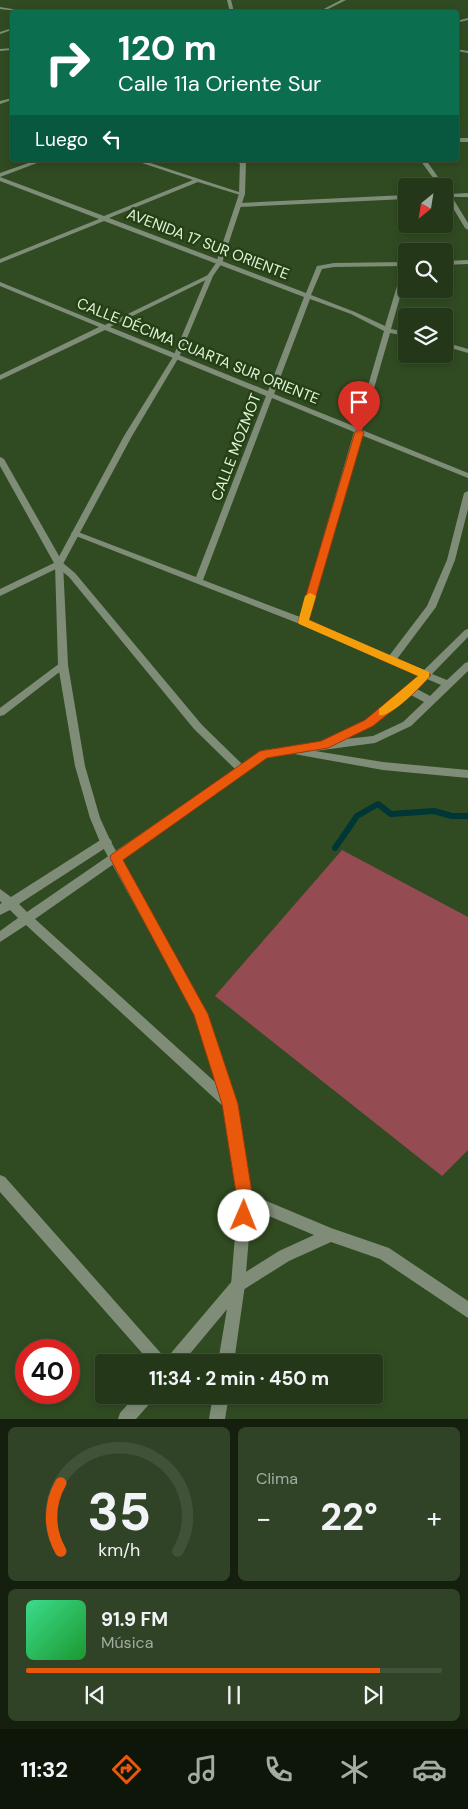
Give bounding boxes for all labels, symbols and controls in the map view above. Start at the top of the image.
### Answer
text: 120 m [118,25,217,71]
icon: right [35,30,100,95]
text: Calle 11a Oriente Sur [118,69,321,98]
icon: left [98,125,126,153]
text: Luego [35,127,88,152]
north arrow [398,178,452,232]
map controls [398,178,453,363]
street label: AVENIDA 17 SUR ORIENTE [124,204,292,284]
button: search [398,243,453,298]
street label: CALLE DÉCIMA CUARTA SUR ORIENTE [74,293,322,409]
button: layers [398,308,453,363]
pin [338,381,380,432]
icon: arrive [345,388,373,416]
street label: CALLE MOZMOT [206,391,266,503]
position arrow [217,1189,269,1241]
speed limit sign: 40 [15,1339,80,1404]
text: 11:34 · 2 min · 450 m [149,1366,329,1391]
text: Clima [256,1468,298,1489]
text: 35 [87,1478,151,1546]
text: 22° [320,1492,378,1542]
text: − [256,1500,271,1537]
text: + [427,1500,442,1537]
text: km/h [98,1538,140,1562]
text: 91.9 FM [101,1607,168,1632]
text: Música [101,1632,153,1653]
icon: previous [81,1681,109,1709]
icon: pause [220,1681,248,1709]
icon: next [359,1681,387,1709]
icon: directions [109,1752,144,1787]
icon: music [185,1752,220,1787]
icon: phone [261,1752,296,1787]
icon: climate [337,1752,372,1787]
icon: car [412,1752,447,1787]
text: 11:32 [20,1755,68,1784]

